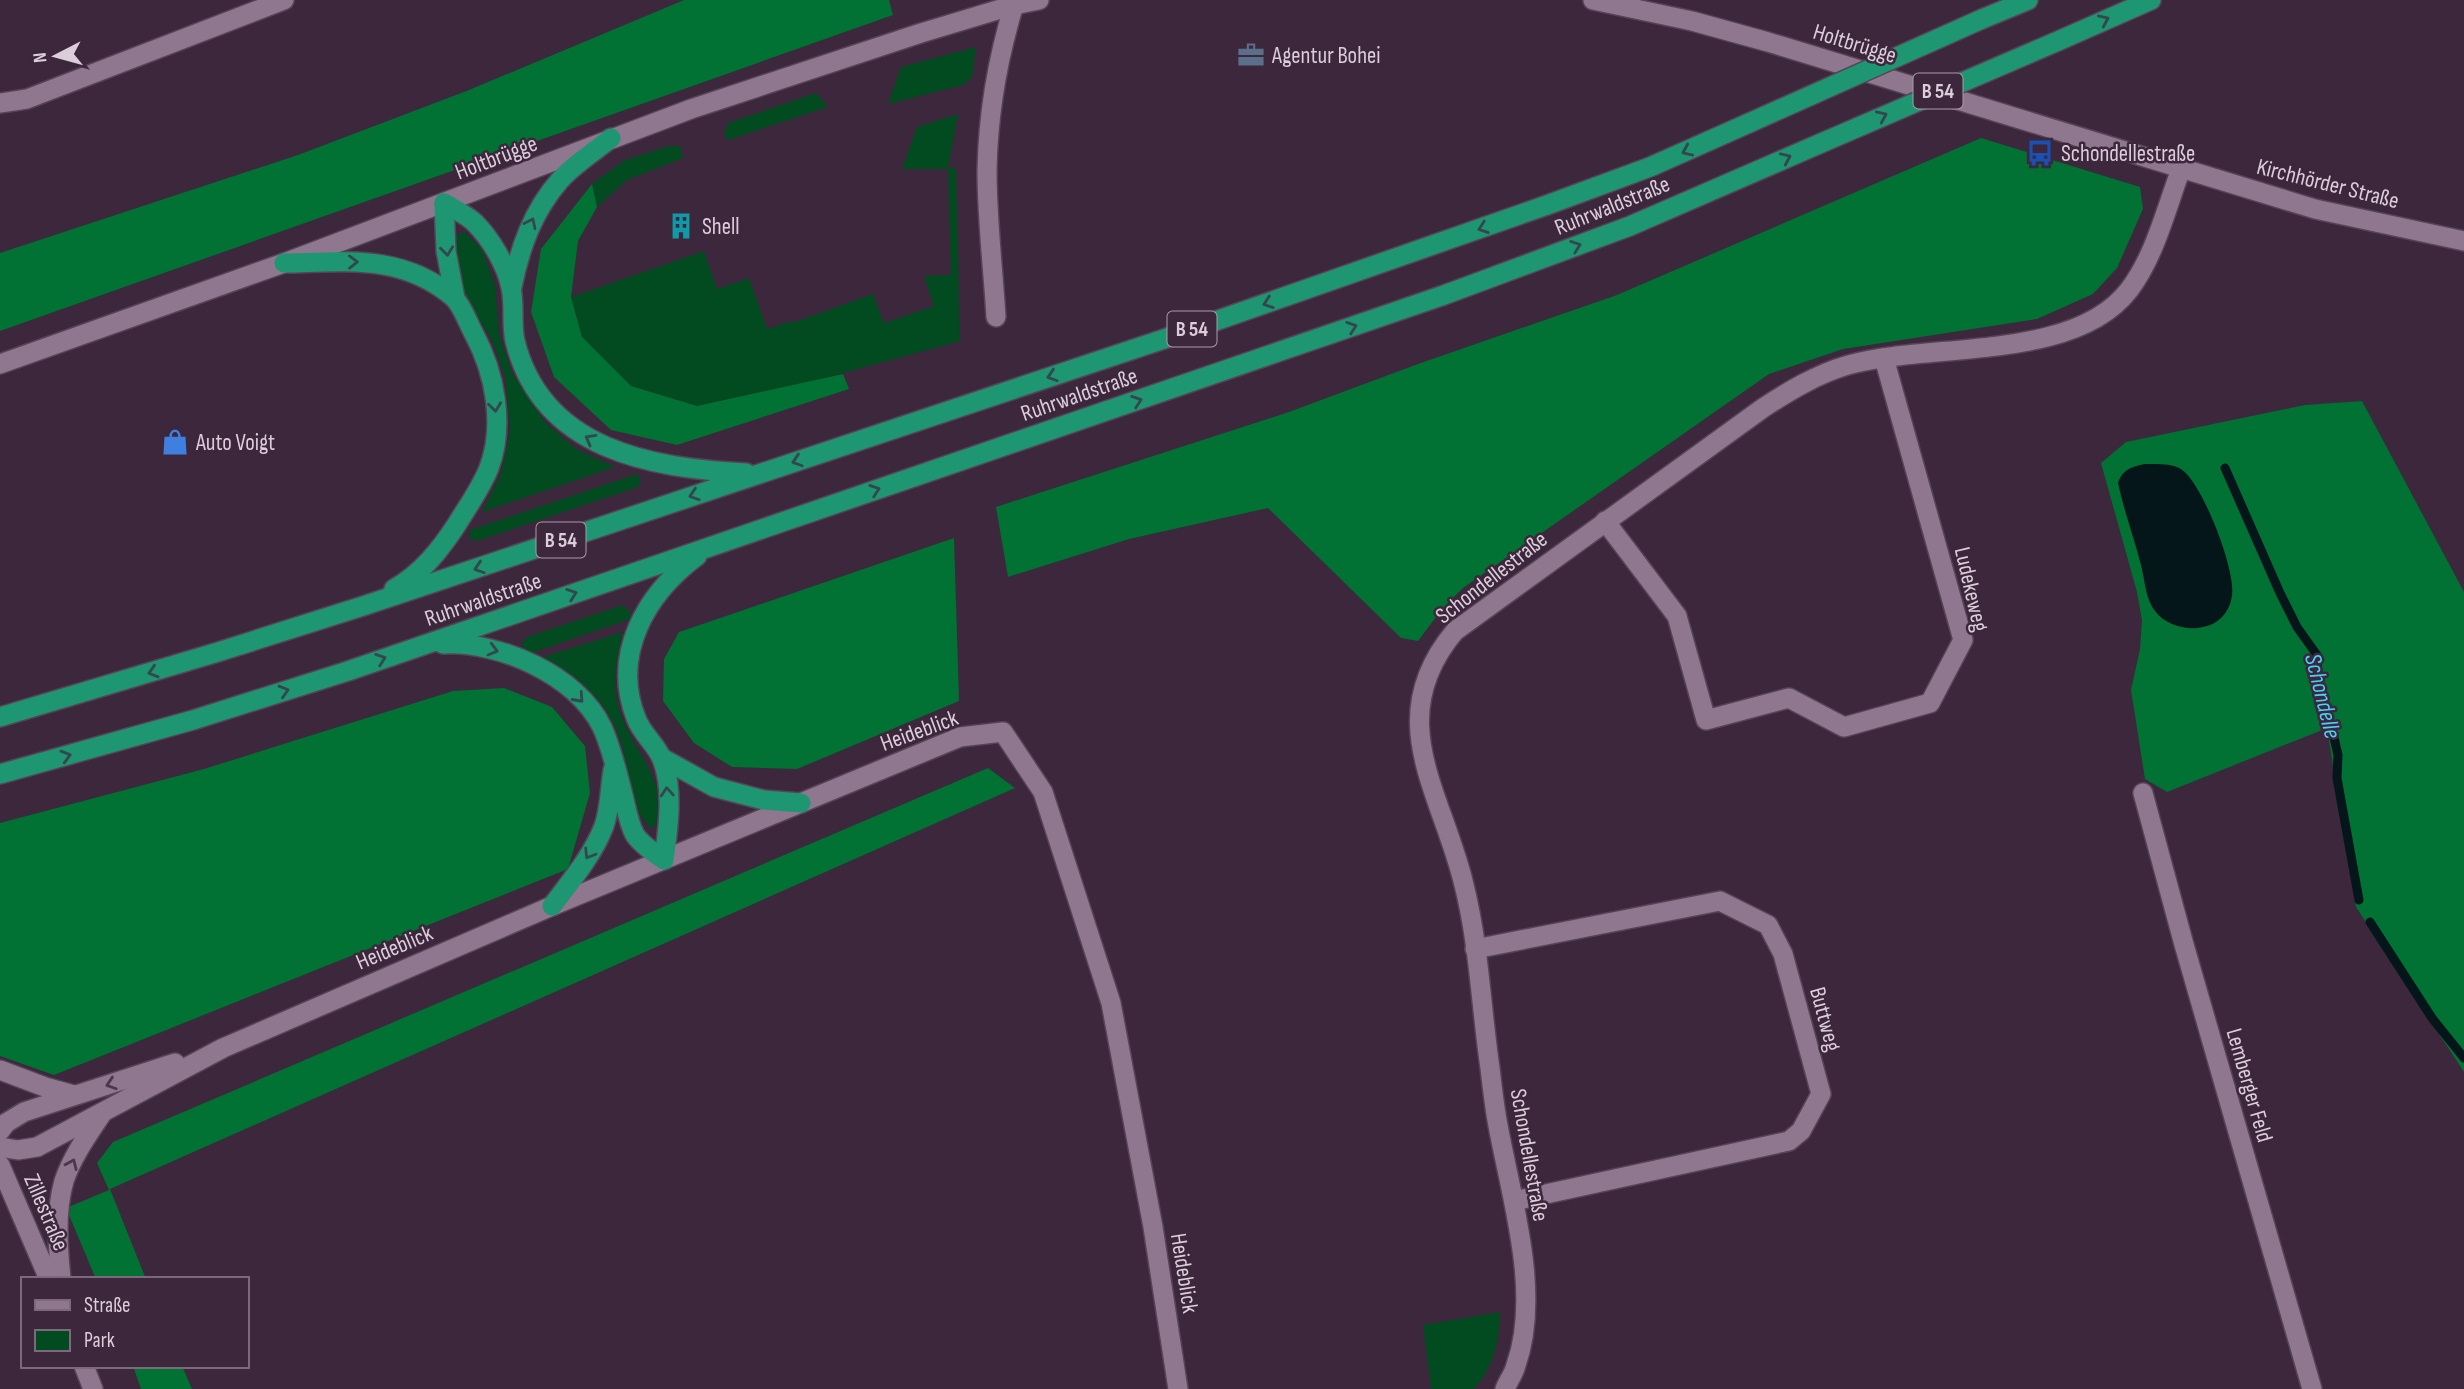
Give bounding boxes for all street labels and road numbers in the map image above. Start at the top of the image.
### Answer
street label: Holtbrügge [1810,18,1900,70]
road number: B 54 [1913,74,1962,108]
street label: Holtbrügge [451,129,541,186]
street label: Kirchhörder Straße [2254,153,2402,215]
street label: Ruhrwaldstraße [1551,170,1674,242]
road number: B 54 [1168,312,1216,346]
street label: Ruhrwaldstraße [1017,362,1141,428]
road number: B 54 [536,522,586,558]
street label: Schondellestraße [1430,525,1553,630]
street label: Ludekeweg [1948,544,1994,634]
street label: Ruhrwaldstraße [421,567,545,633]
street label: Heideblick [877,704,962,758]
street label: Heideblick [352,919,437,977]
street label: Buttweg [1803,984,1847,1054]
street label: Lemberger Feld [2219,1025,2279,1145]
street label: Schondellestraße [1504,1087,1554,1224]
street label: Zillestraße [17,1170,75,1255]
street label: Heideblick [1164,1231,1204,1315]

